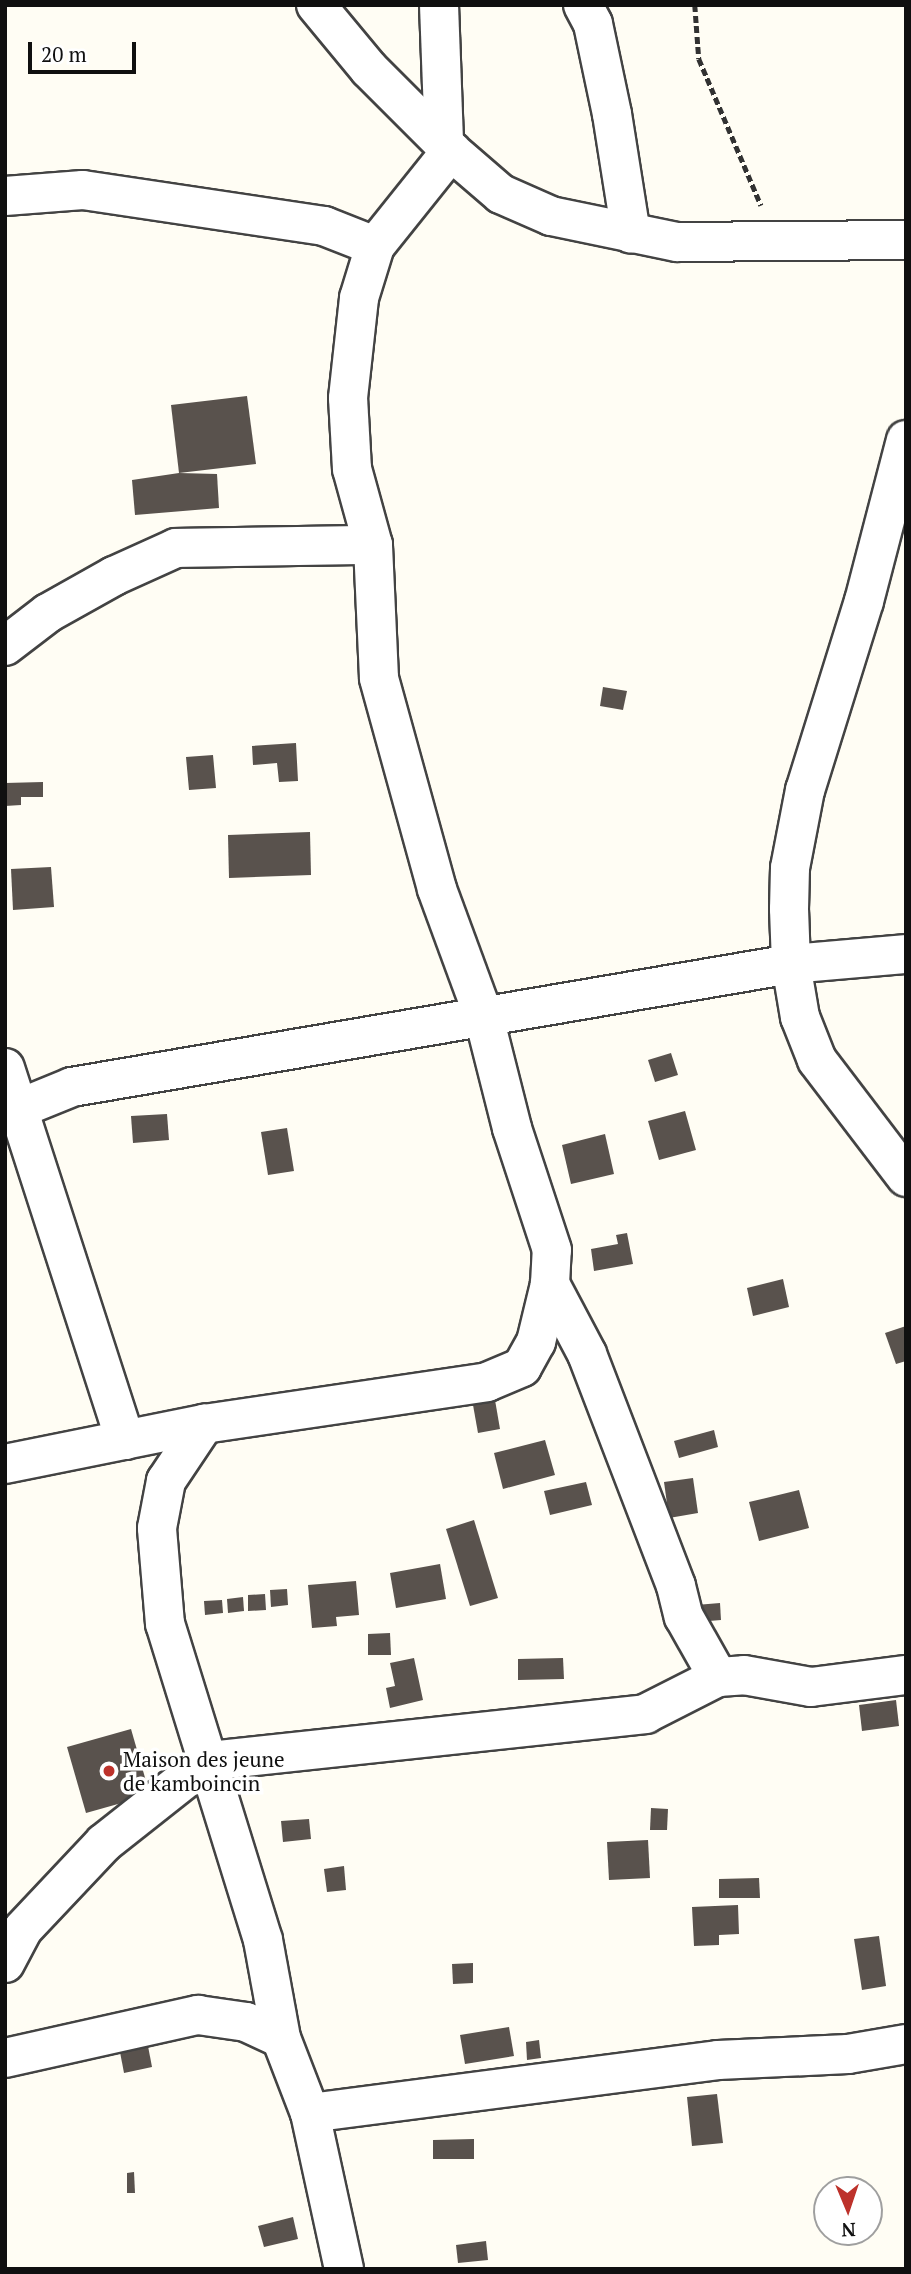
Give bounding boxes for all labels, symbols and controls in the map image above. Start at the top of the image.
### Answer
scale bar [32,28,140,72]
text: 20 m [41,40,87,68]
place label: Maison des jeune de kamboincin [123,1746,285,1796]
marker: Maison des jeune de kamboincin [101,1763,117,1779]
north arrow [813,2176,883,2246]
text: N [841,2218,856,2243]

